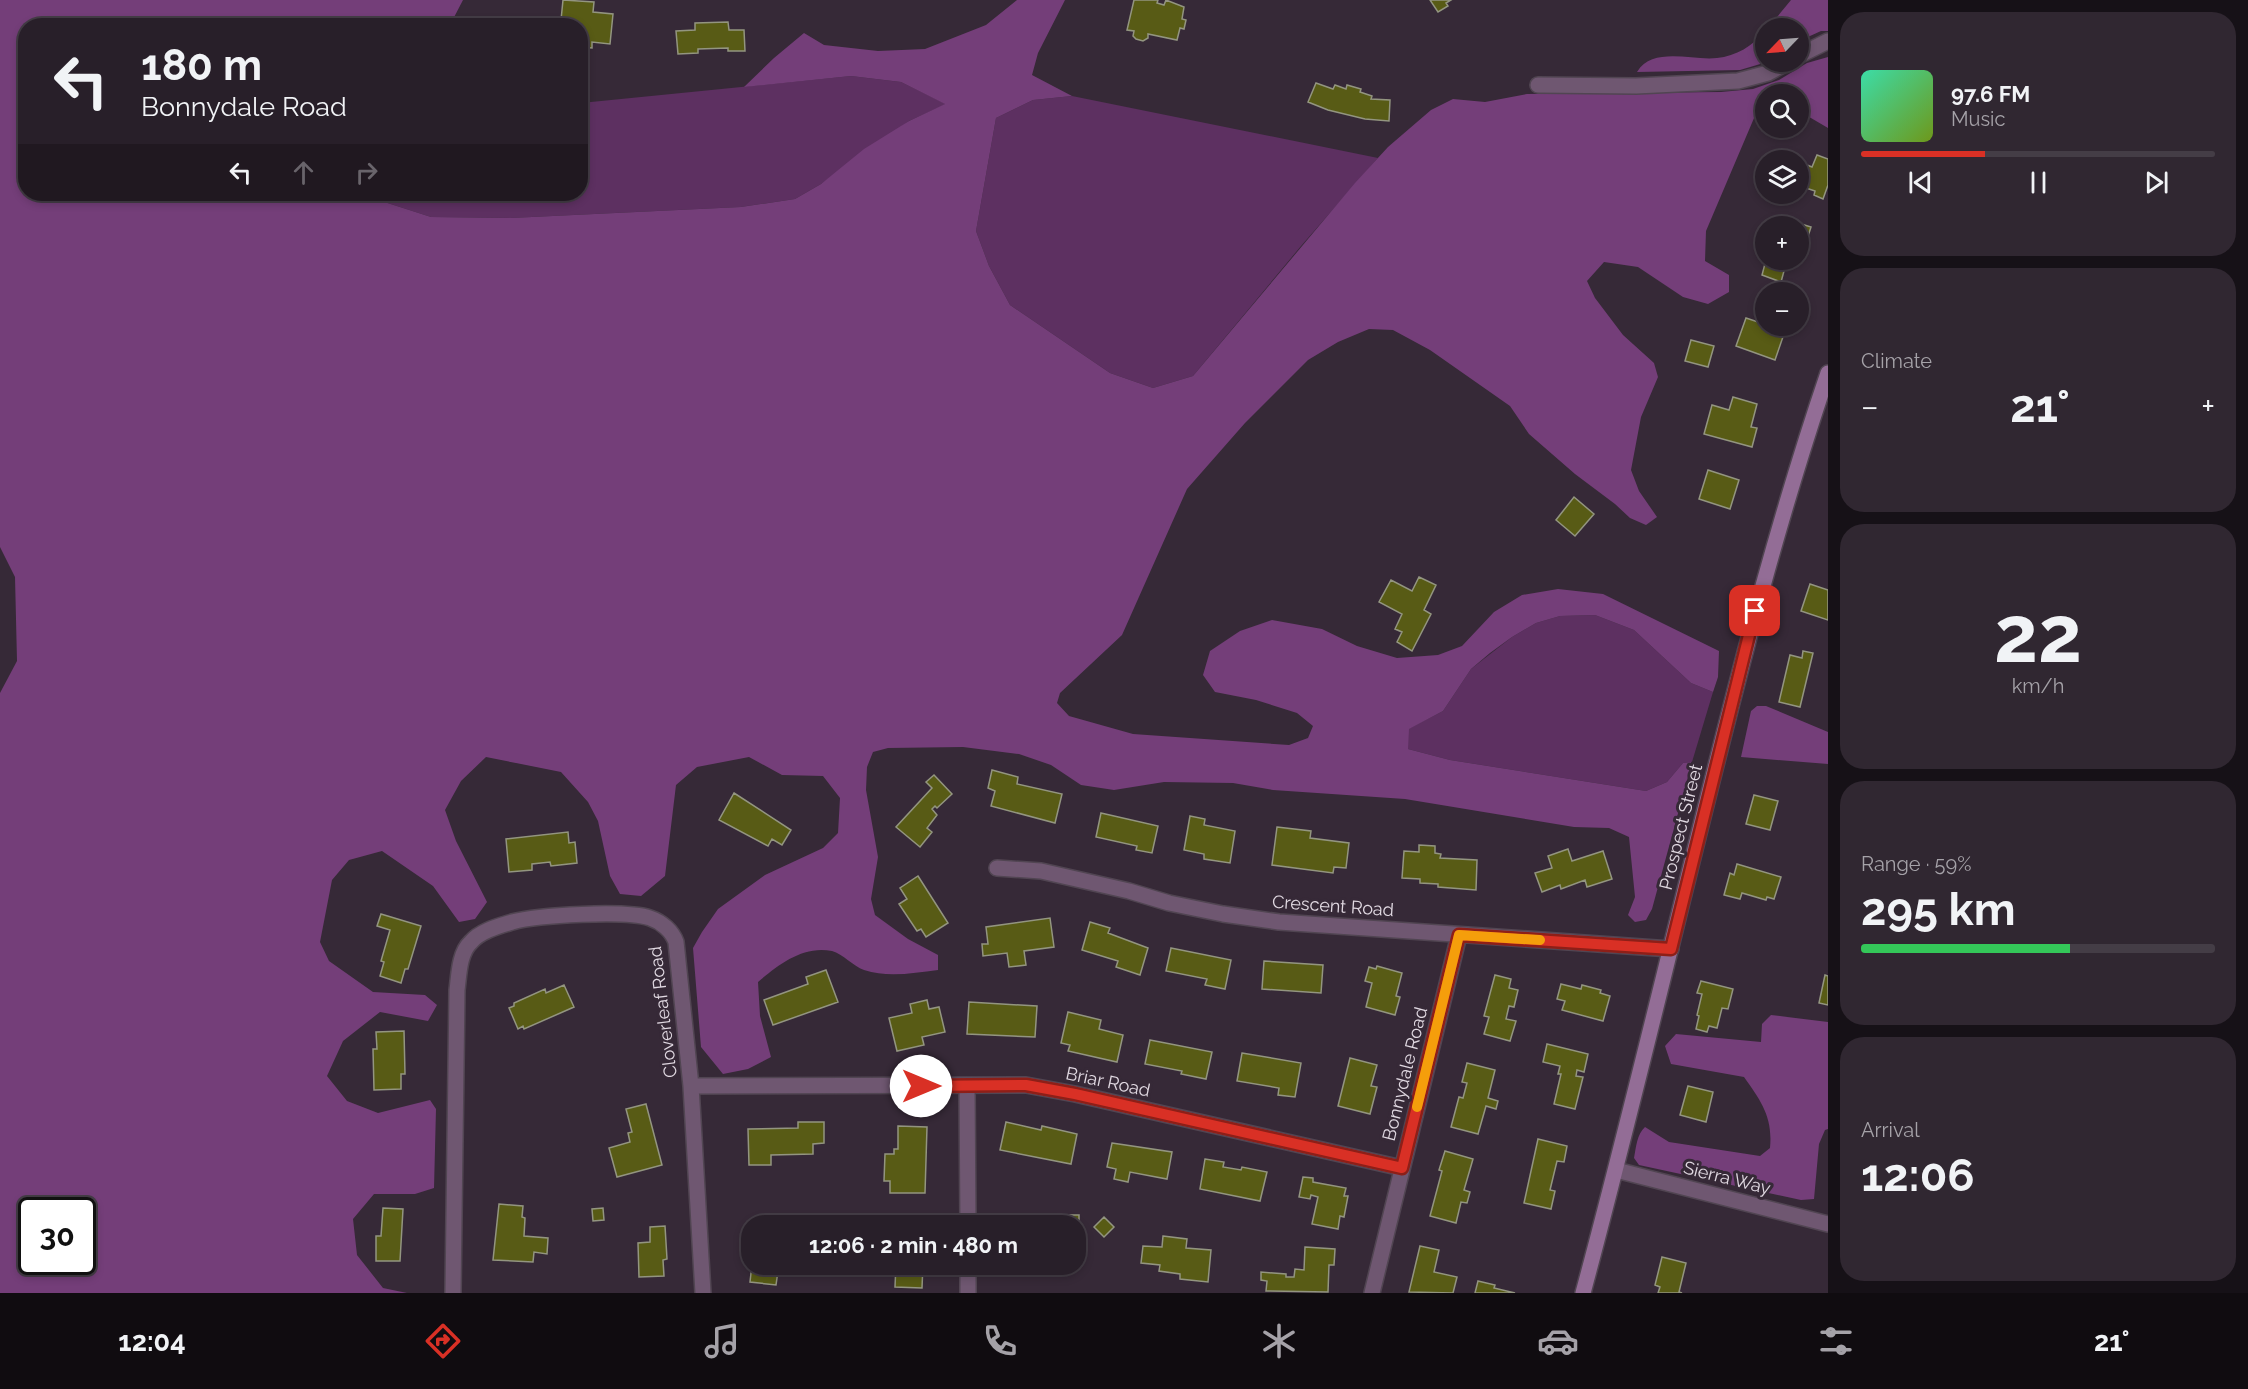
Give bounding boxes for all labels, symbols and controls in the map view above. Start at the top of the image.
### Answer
north arrow [1755,18,1809,72]
map controls [1755,18,1809,336]
text: 180 m [141,41,262,90]
icon: left [42,42,120,120]
text: 97.6 FM [1951,81,2030,107]
button: search [1755,84,1809,138]
text: Bonnydale Road [141,91,347,122]
text: Music [1951,107,2005,131]
button: layers [1755,150,1809,204]
icon: left [224,156,257,189]
icon: ahead [287,156,320,189]
icon: right [350,156,383,189]
icon: previous [1904,166,1937,199]
icon: pause [2022,166,2055,199]
icon: next [2140,166,2173,199]
button: + [1755,216,1809,270]
button: − [1755,282,1809,336]
text: Climate [1861,349,1932,373]
text: 21° [2010,380,2070,433]
text: − [1861,387,1879,426]
text: + [2201,387,2215,426]
pin [1729,585,1780,636]
text: 22 [1994,589,2082,680]
icon: arrive [1738,594,1771,627]
text: km/h [2012,674,2064,698]
street label: Prospect Street [1655,762,1706,892]
text: Range · 59% [1861,852,1971,876]
text: 295 km [1861,883,2016,936]
street label: Crescent Road [1271,891,1395,920]
street label: Cloverleaf Road [644,945,681,1079]
street label: Bonnydale Road [1378,1005,1431,1143]
position arrow [889,1054,953,1118]
street label: Briar Road [1064,1062,1152,1101]
text: Arrival [1861,1118,1920,1142]
text: 12:06 [1861,1149,1975,1202]
street label: Sierra Way [1681,1157,1773,1199]
speed limit sign: 30 [18,1197,96,1275]
text: 12:06 · 2 min · 480 m [809,1232,1018,1258]
icon: directions [422,1320,464,1362]
icon: music [701,1320,743,1362]
icon: phone [979,1320,1021,1362]
icon: climate [1258,1320,1300,1362]
icon: car [1537,1320,1579,1362]
icon: filters [1815,1320,1857,1362]
text: 12:04 [118,1326,186,1357]
text: 21° [2094,1326,2130,1357]

